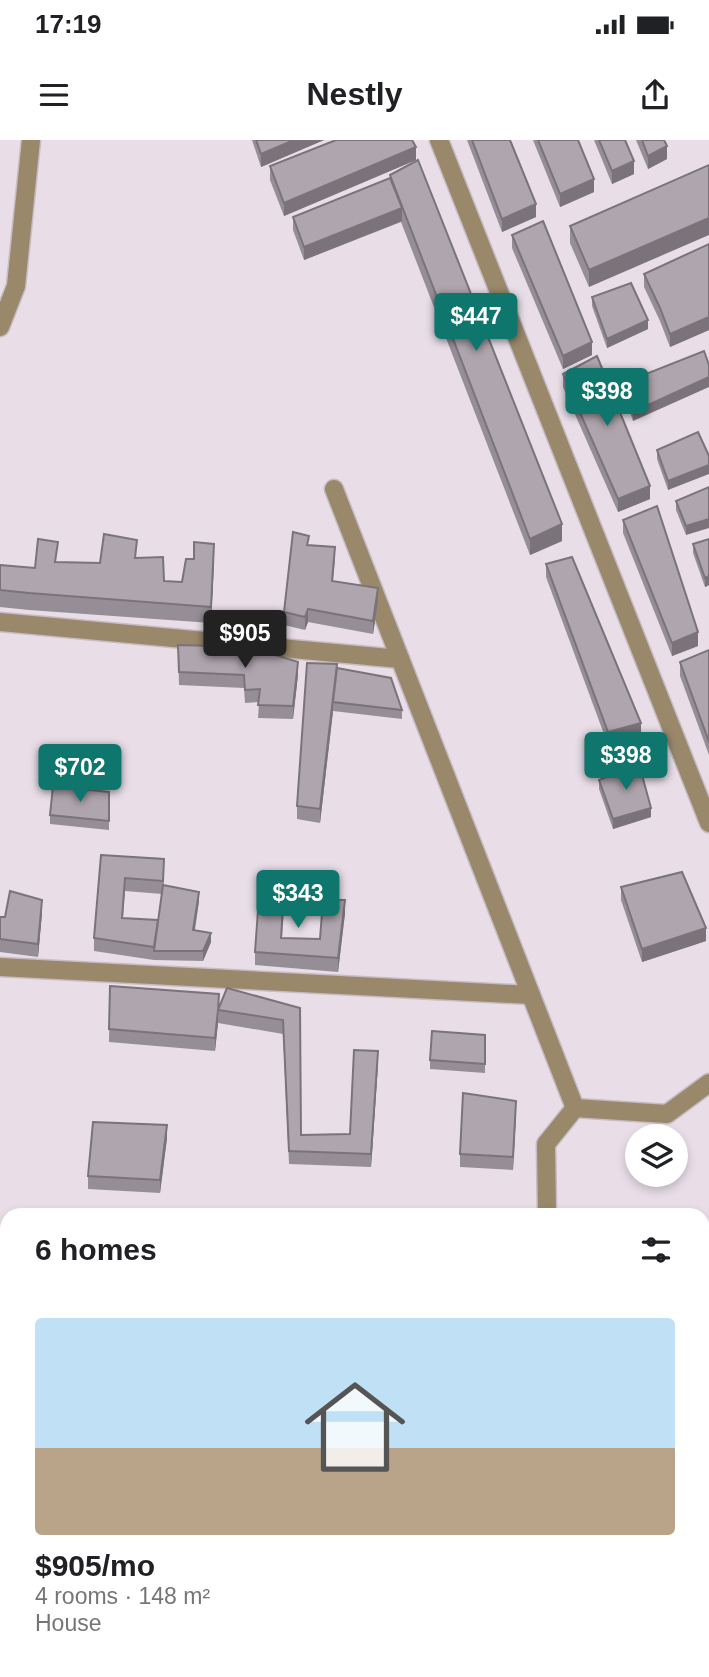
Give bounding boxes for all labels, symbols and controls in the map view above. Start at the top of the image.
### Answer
text: 17:19 [35,9,102,39]
icon: menu [35,76,73,114]
text: Nestly [306,76,403,112]
icon: share [636,76,674,114]
pin: $447 [435,294,517,353]
text: $447 [450,303,502,329]
pin: $398 [566,369,648,428]
text: $398 [581,378,633,404]
pin: $905 [204,610,286,670]
text: $905 [219,620,271,646]
pin: $398 [585,732,667,792]
text: $398 [600,742,652,768]
pin: $702 [39,744,121,804]
text: $702 [54,754,106,780]
pin: $343 [257,870,339,930]
text: $343 [272,880,324,906]
map controls [625,1124,688,1187]
button: layers [625,1124,688,1187]
icon: filters [637,1231,675,1269]
text: 6 homes [35,1233,157,1266]
icon: home [292,1364,418,1490]
text: $905/mo [35,1549,155,1582]
text: 4 rooms · 148 m² [35,1583,210,1609]
text: House [35,1610,101,1636]

